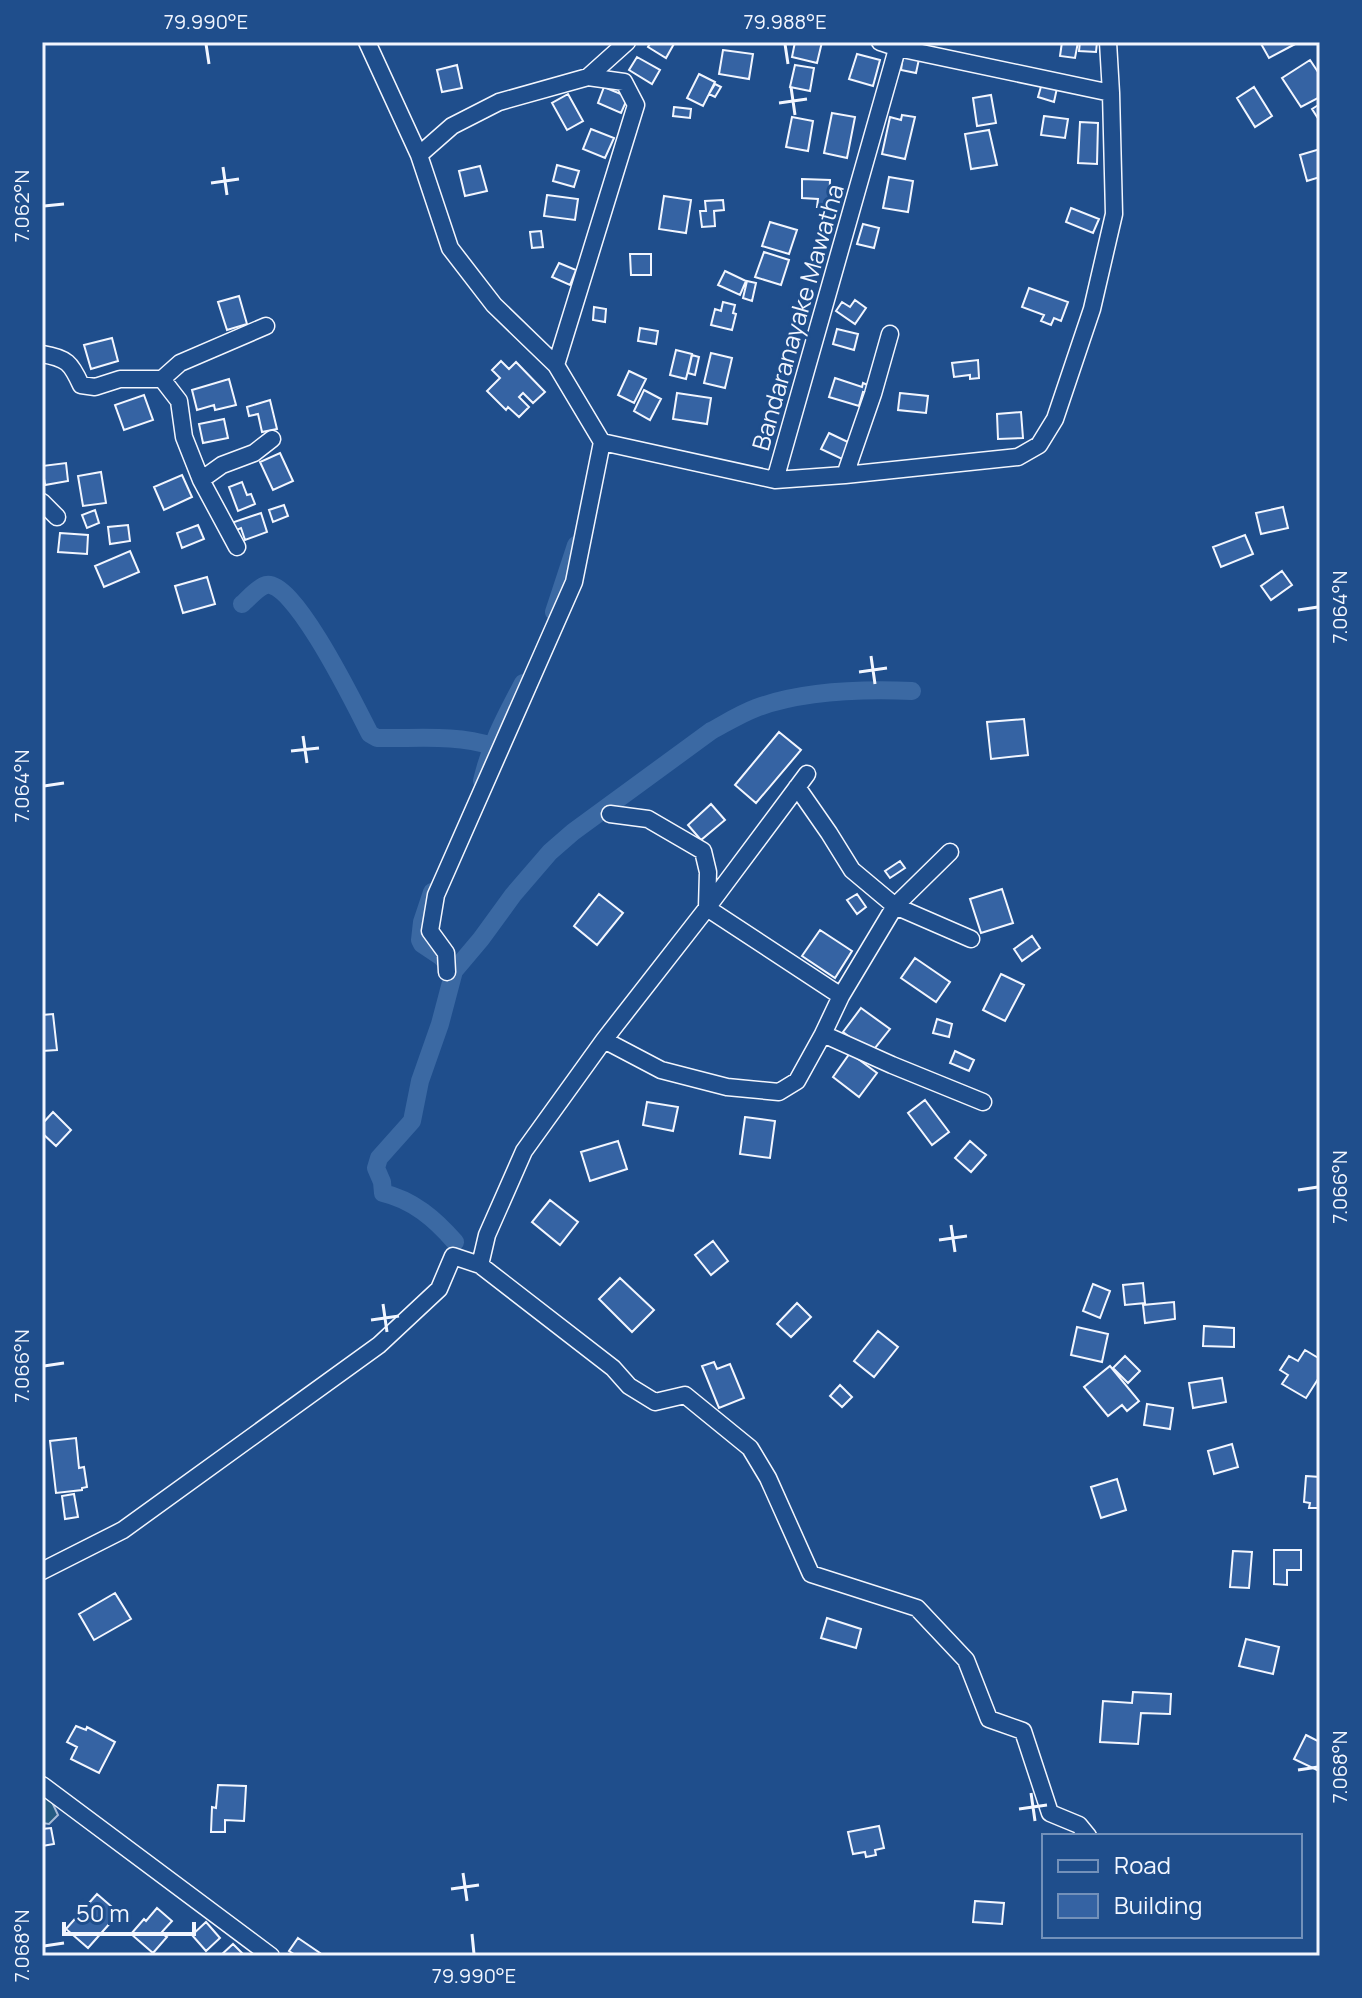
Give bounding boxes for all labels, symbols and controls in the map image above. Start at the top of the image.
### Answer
text: 79.990°E [164,8,248,35]
text: 79.988°E [743,8,827,35]
text: 7.062°N [8,170,35,242]
street label: Bandaranayake Mawatha [743,180,851,454]
text: 7.064°N [1326,571,1353,643]
text: 7.064°N [8,750,35,822]
text: 7.066°N [1326,1150,1353,1224]
text: 7.066°N [8,1329,35,1403]
text: 7.068°N [1326,1731,1353,1803]
legend [1042,1834,1302,1938]
text: Road [1114,1848,1171,1881]
scale bar [64,1886,194,1936]
text: Building [1114,1888,1202,1921]
text: 50 m [76,1896,130,1929]
text: 7.068°N [8,1910,35,1982]
text: 79.990°E [432,1962,516,1989]

